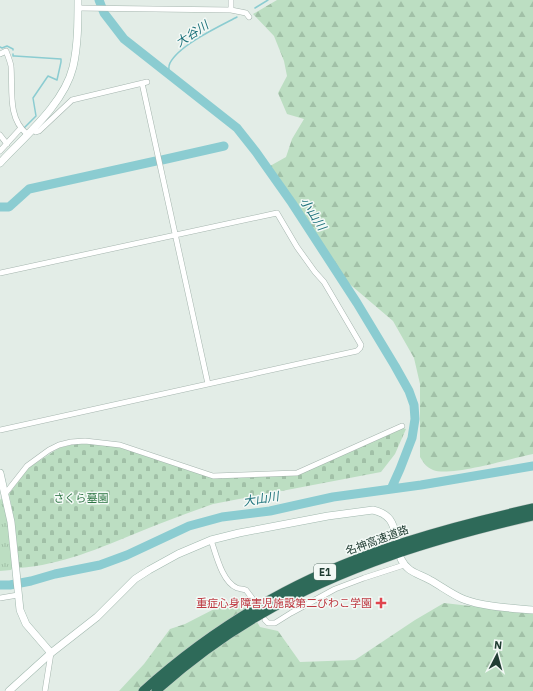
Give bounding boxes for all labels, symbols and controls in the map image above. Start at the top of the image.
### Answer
water label: 大谷川 [173,16,213,50]
water label: 小山川 [297,195,331,235]
water label: 大山川 [242,488,282,509]
park label: さくら墓園 [54,491,109,505]
street label: 名神高速道路 [344,522,410,558]
road number: E1 [314,564,336,580]
place label: 重症心身障害児施設第二びわこ学園 [196,596,372,610]
marker: 重症心身障害児施設第二びわこ学園 [375,597,387,609]
north arrow [477,635,517,675]
text: N [493,638,503,652]

